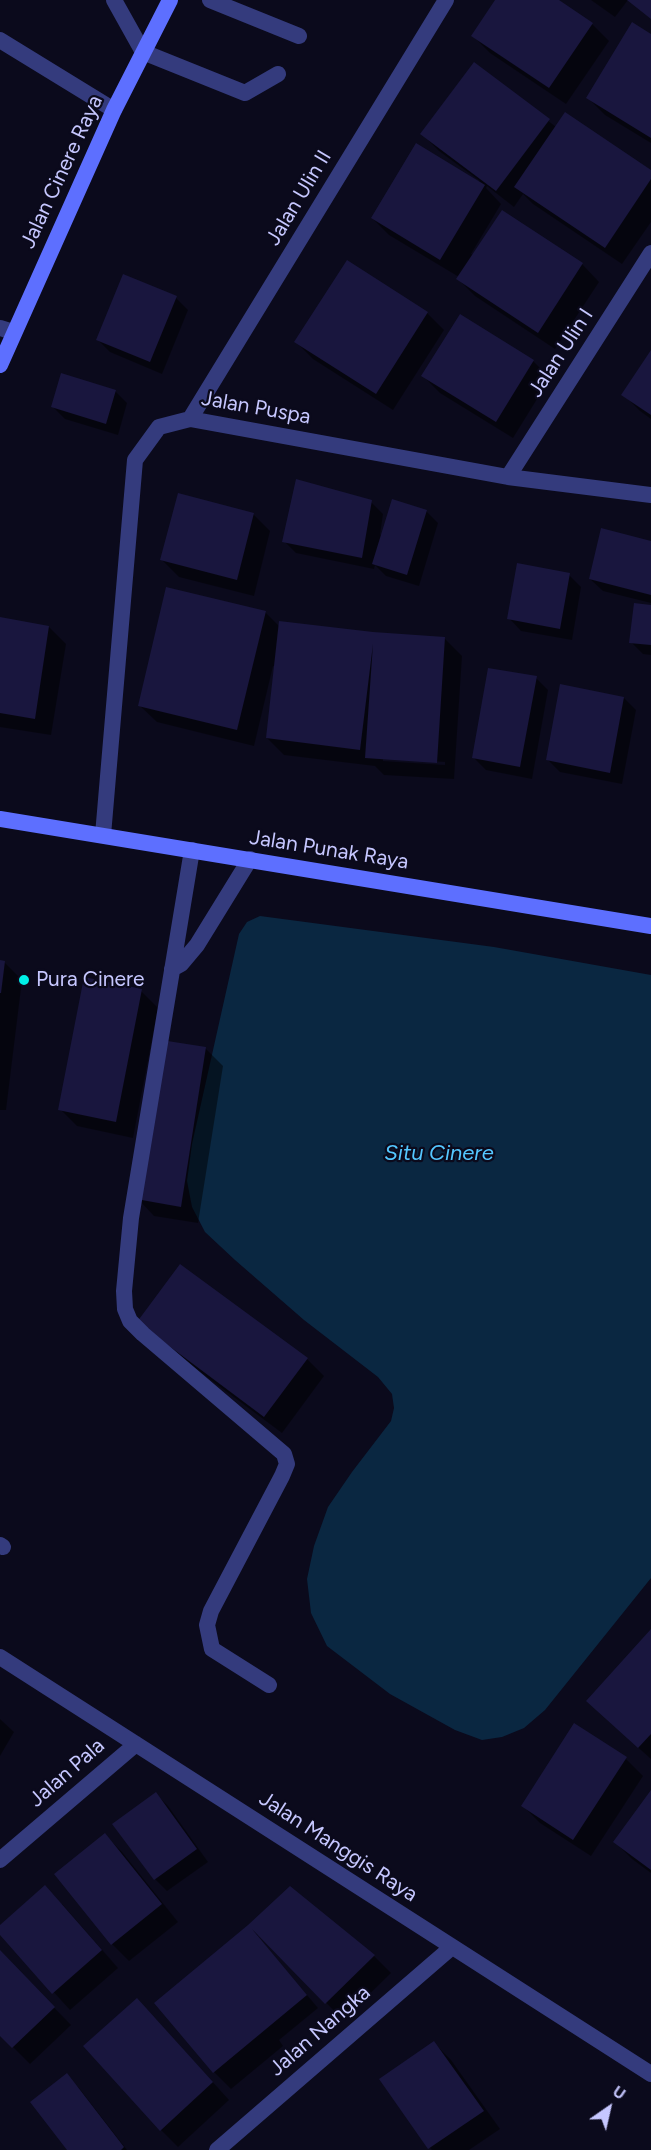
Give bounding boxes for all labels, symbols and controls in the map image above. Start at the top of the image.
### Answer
street label: Jalan Cinere Raya [16,91,108,253]
street label: Jalan Ulin II [261,146,337,250]
street label: Jalan Ulin I [523,304,599,402]
street label: Jalan Puspa [199,386,313,430]
street label: Jalan Punak Raya [248,825,410,875]
place label: Pura Cinere [36,967,145,993]
marker: Pura Cinere [17,973,31,987]
water label: Situ Cinere [384,1141,494,1167]
street label: Jalan Pala [24,1733,110,1813]
street label: Jalan Manggis Raya [254,1786,422,1908]
street label: Jalan Nangka [264,1980,376,2082]
north arrow [579,2078,639,2138]
text: U [609,2082,629,2104]

